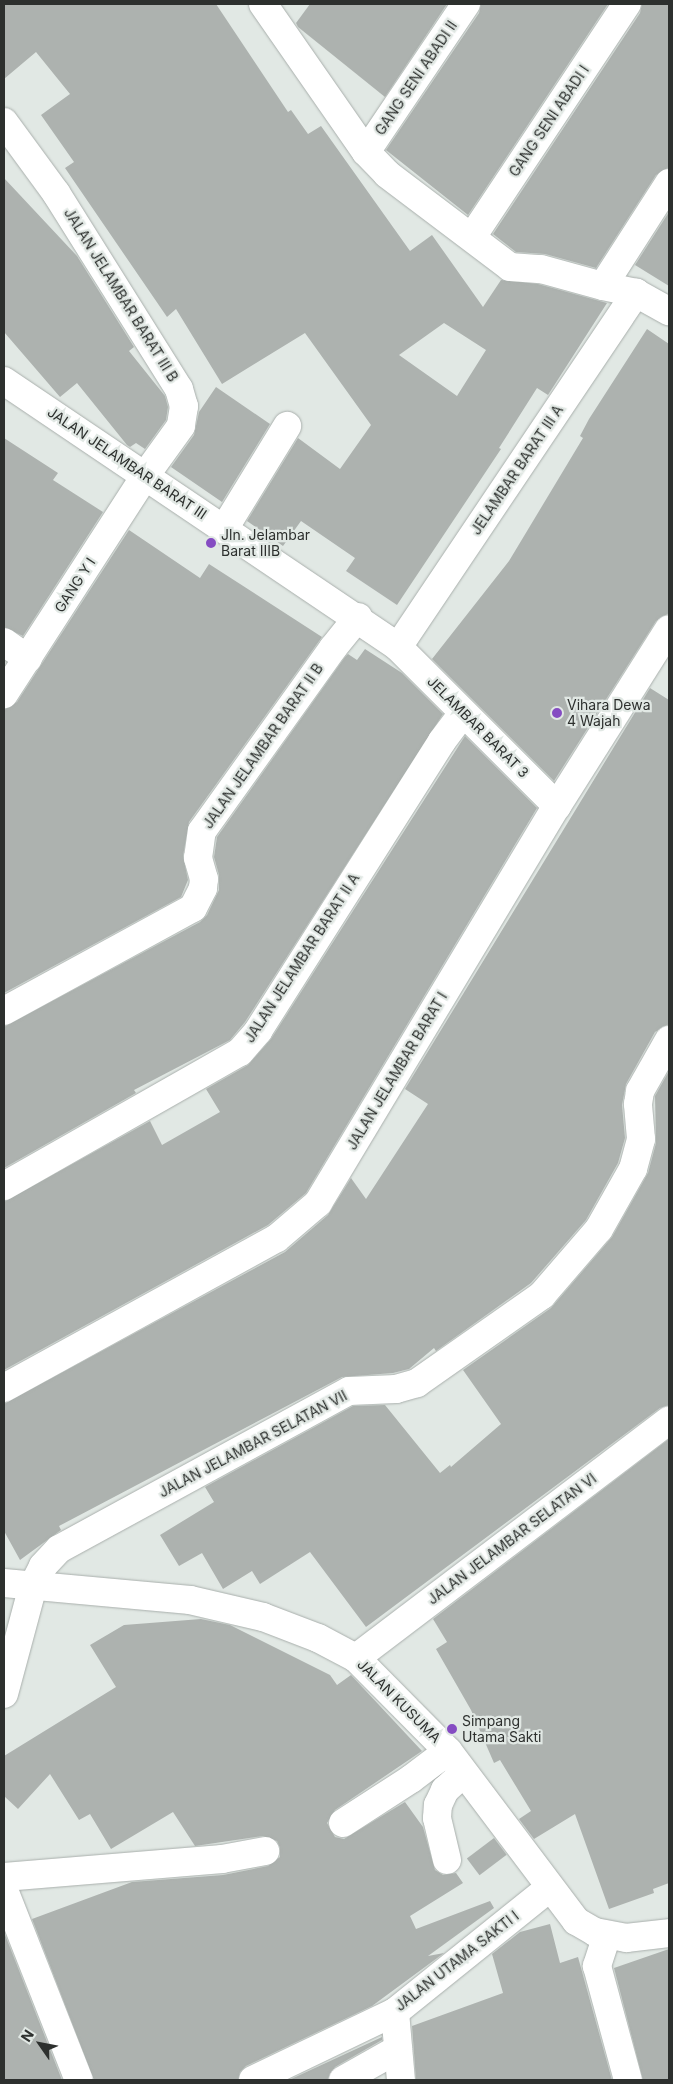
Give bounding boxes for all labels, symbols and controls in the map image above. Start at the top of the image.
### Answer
street label: GANG SENI ABADI II [372,18,460,138]
street label: GANG SENI ABADI I [506,62,592,180]
street label: JALAN JELAMBAR BARAT III B [60,205,182,385]
street label: JELAMBAR BARAT III A [467,402,567,538]
street label: JALAN JELAMBAR BARAT III [44,403,210,523]
place label: Jln. Jelambar Barat IIIB [221,527,310,560]
marker: Jln. Jelambar Barat IIIB [205,537,217,549]
street label: GANG Y I [51,554,99,616]
street label: JALAN JELAMBAR BARAT II B [199,660,327,832]
street label: JELAMBAR BARAT 3 [424,673,532,781]
place label: Vihara Dewa 4 Wajah [567,697,651,730]
marker: Vihara Dewa 4 Wajah [551,707,563,719]
street label: JALAN JELAMBAR BARAT II A [241,870,363,1046]
street label: JALAN JELAMBAR BARAT I [343,989,451,1153]
street label: JALAN JELAMBAR SELATAN VII [156,1387,350,1501]
street label: JALAN JELAMBAR SELATAN VI [424,1470,600,1608]
street label: JALAN KUSUMA [354,1656,444,1746]
place label: Simpang Utama Sakti [462,1713,541,1745]
marker: Simpang Utama Sakti [446,1723,458,1735]
street label: JALAN UTAMA SAKTI I [392,1908,522,2014]
north arrow [15,2019,65,2069]
text: N [17,2026,37,2045]

